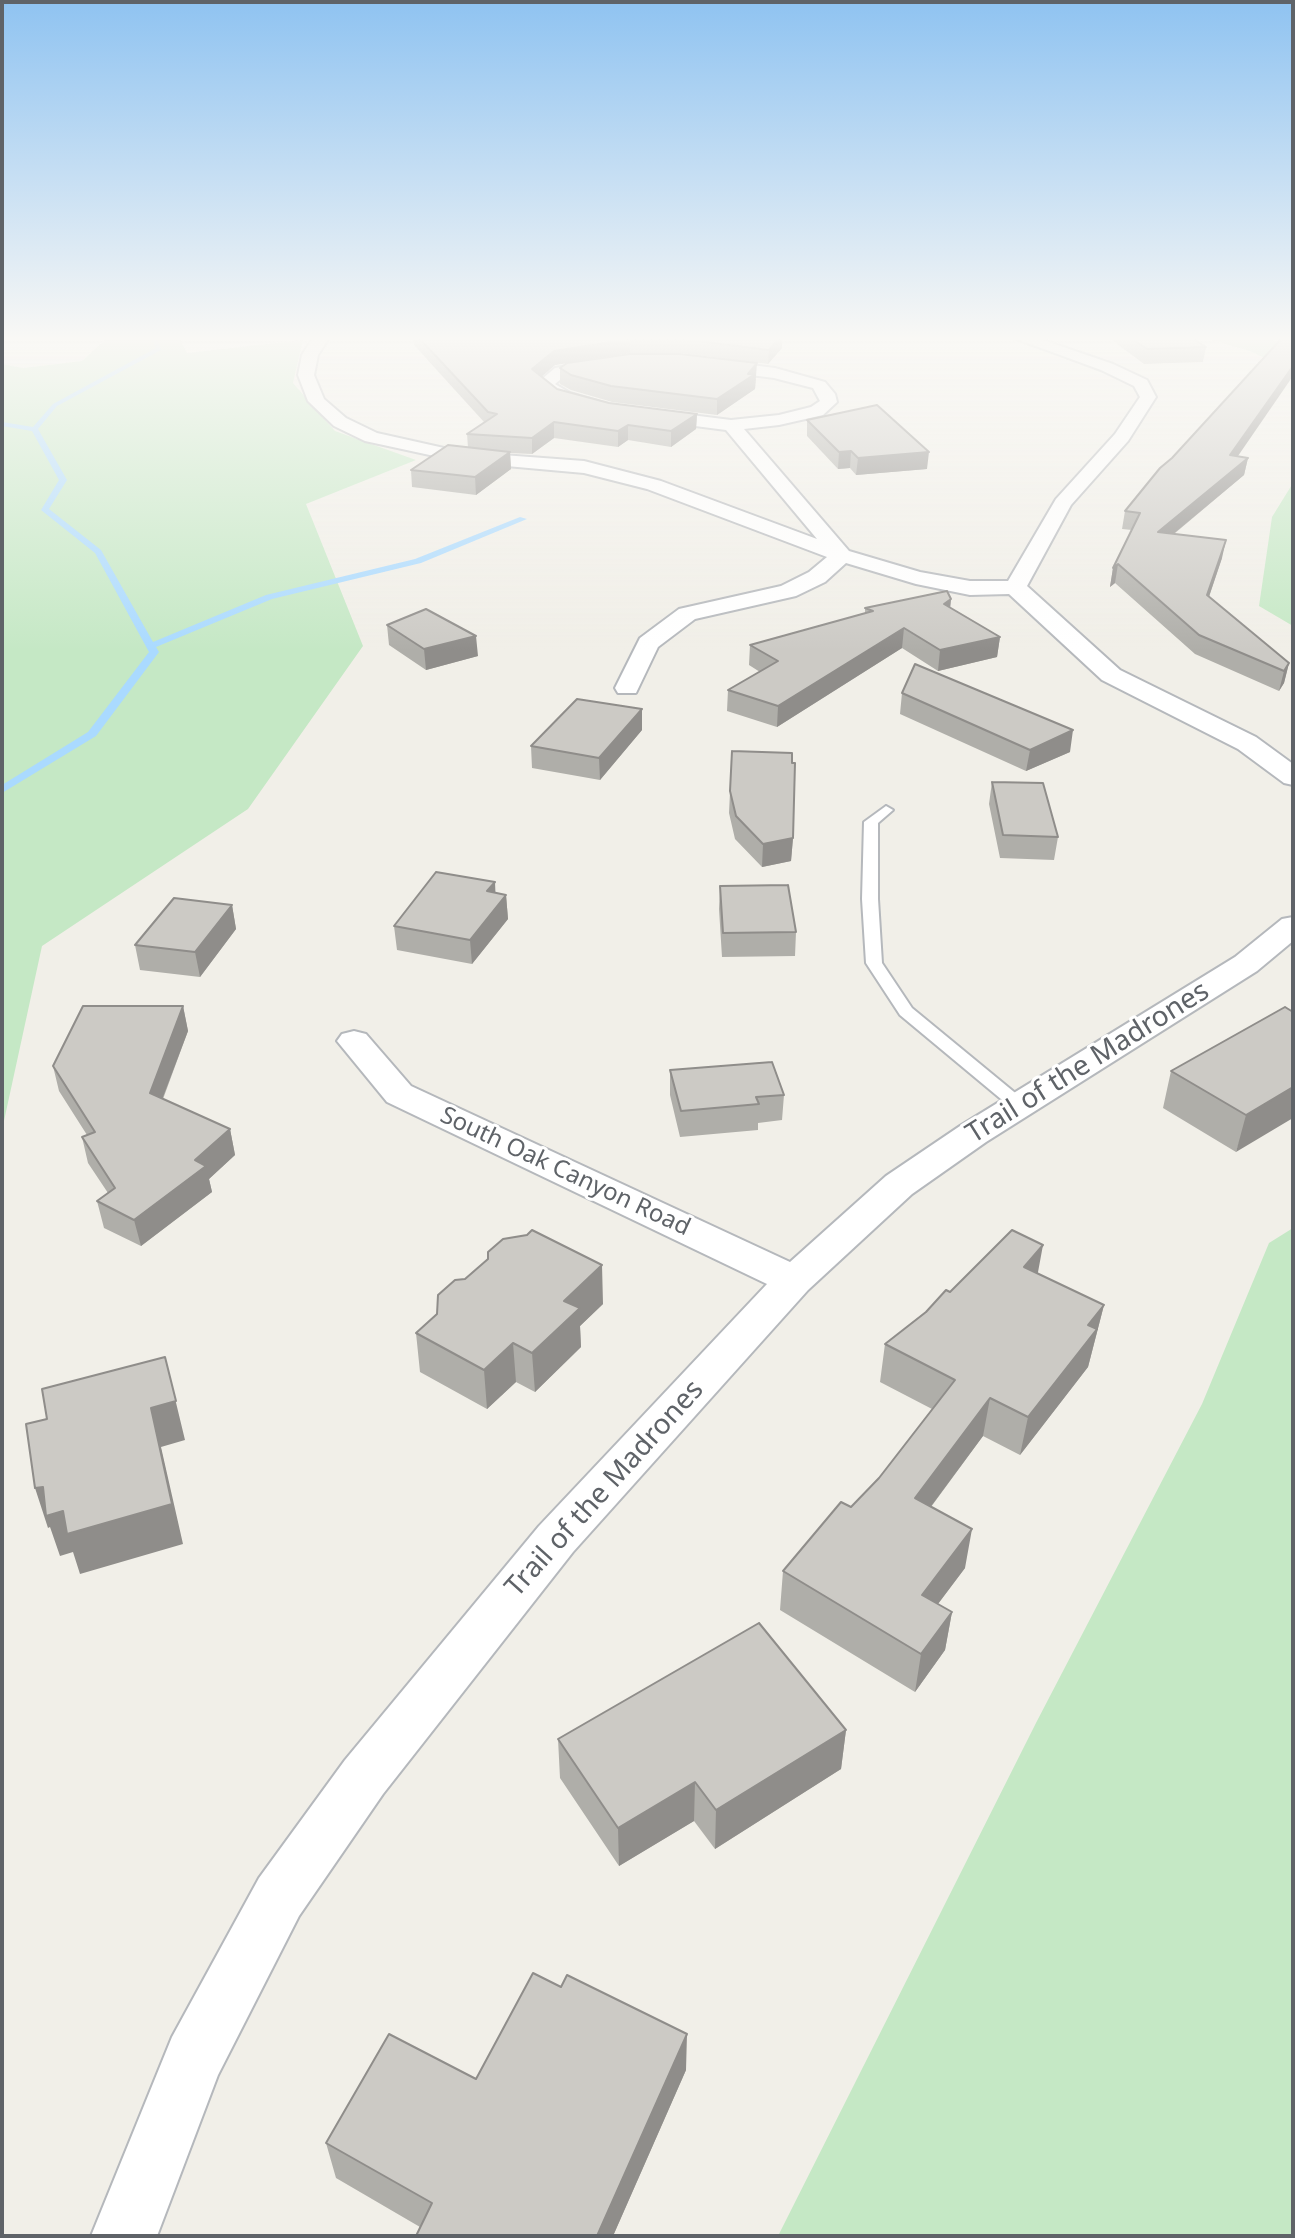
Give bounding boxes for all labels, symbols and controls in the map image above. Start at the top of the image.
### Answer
street label: Trail of the Madrones [960,975,1216,1151]
street label: South Oak Canyon Road [435,1101,695,1243]
street label: Trail of the Madrones [499,1374,711,1604]

